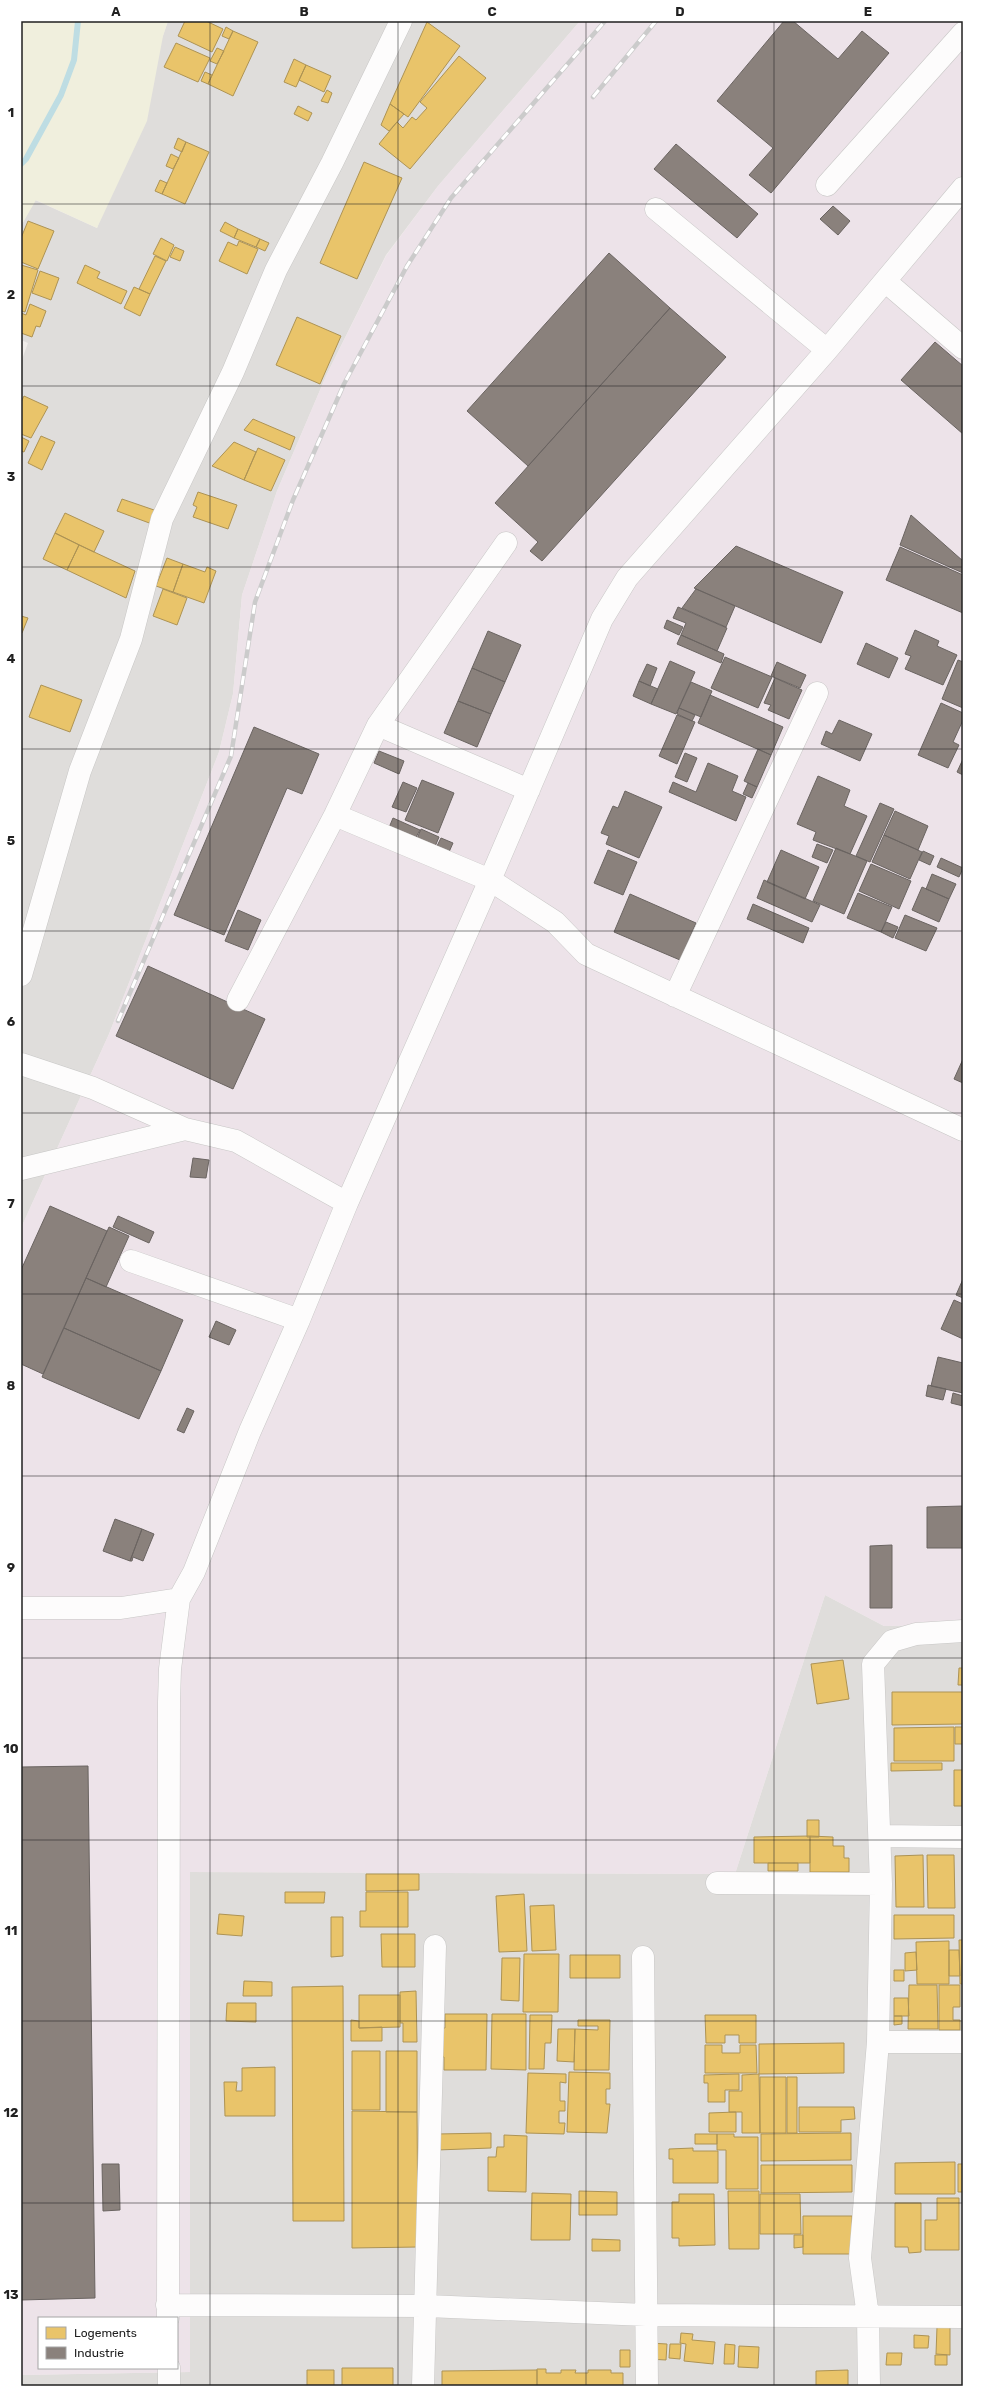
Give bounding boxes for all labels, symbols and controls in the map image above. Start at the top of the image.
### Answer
text: A [111,4,121,19]
text: B [299,4,309,19]
text: C [487,4,497,19]
text: D [675,4,685,19]
text: E [864,4,872,19]
text: 1 [8,105,14,120]
text: 2 [7,287,15,302]
text: 3 [7,469,16,484]
text: 4 [7,651,16,666]
text: 5 [7,833,15,848]
text: 6 [7,1014,16,1029]
text: 7 [7,1196,15,1211]
text: 8 [7,1378,16,1393]
text: 9 [7,1560,15,1575]
text: 10 [3,1741,19,1756]
text: 11 [5,1923,17,1938]
text: 12 [4,2105,18,2120]
text: 13 [3,2287,19,2302]
legend [38,2317,178,2369]
text: Logements [74,2326,137,2340]
text: Industrie [74,2346,124,2360]

